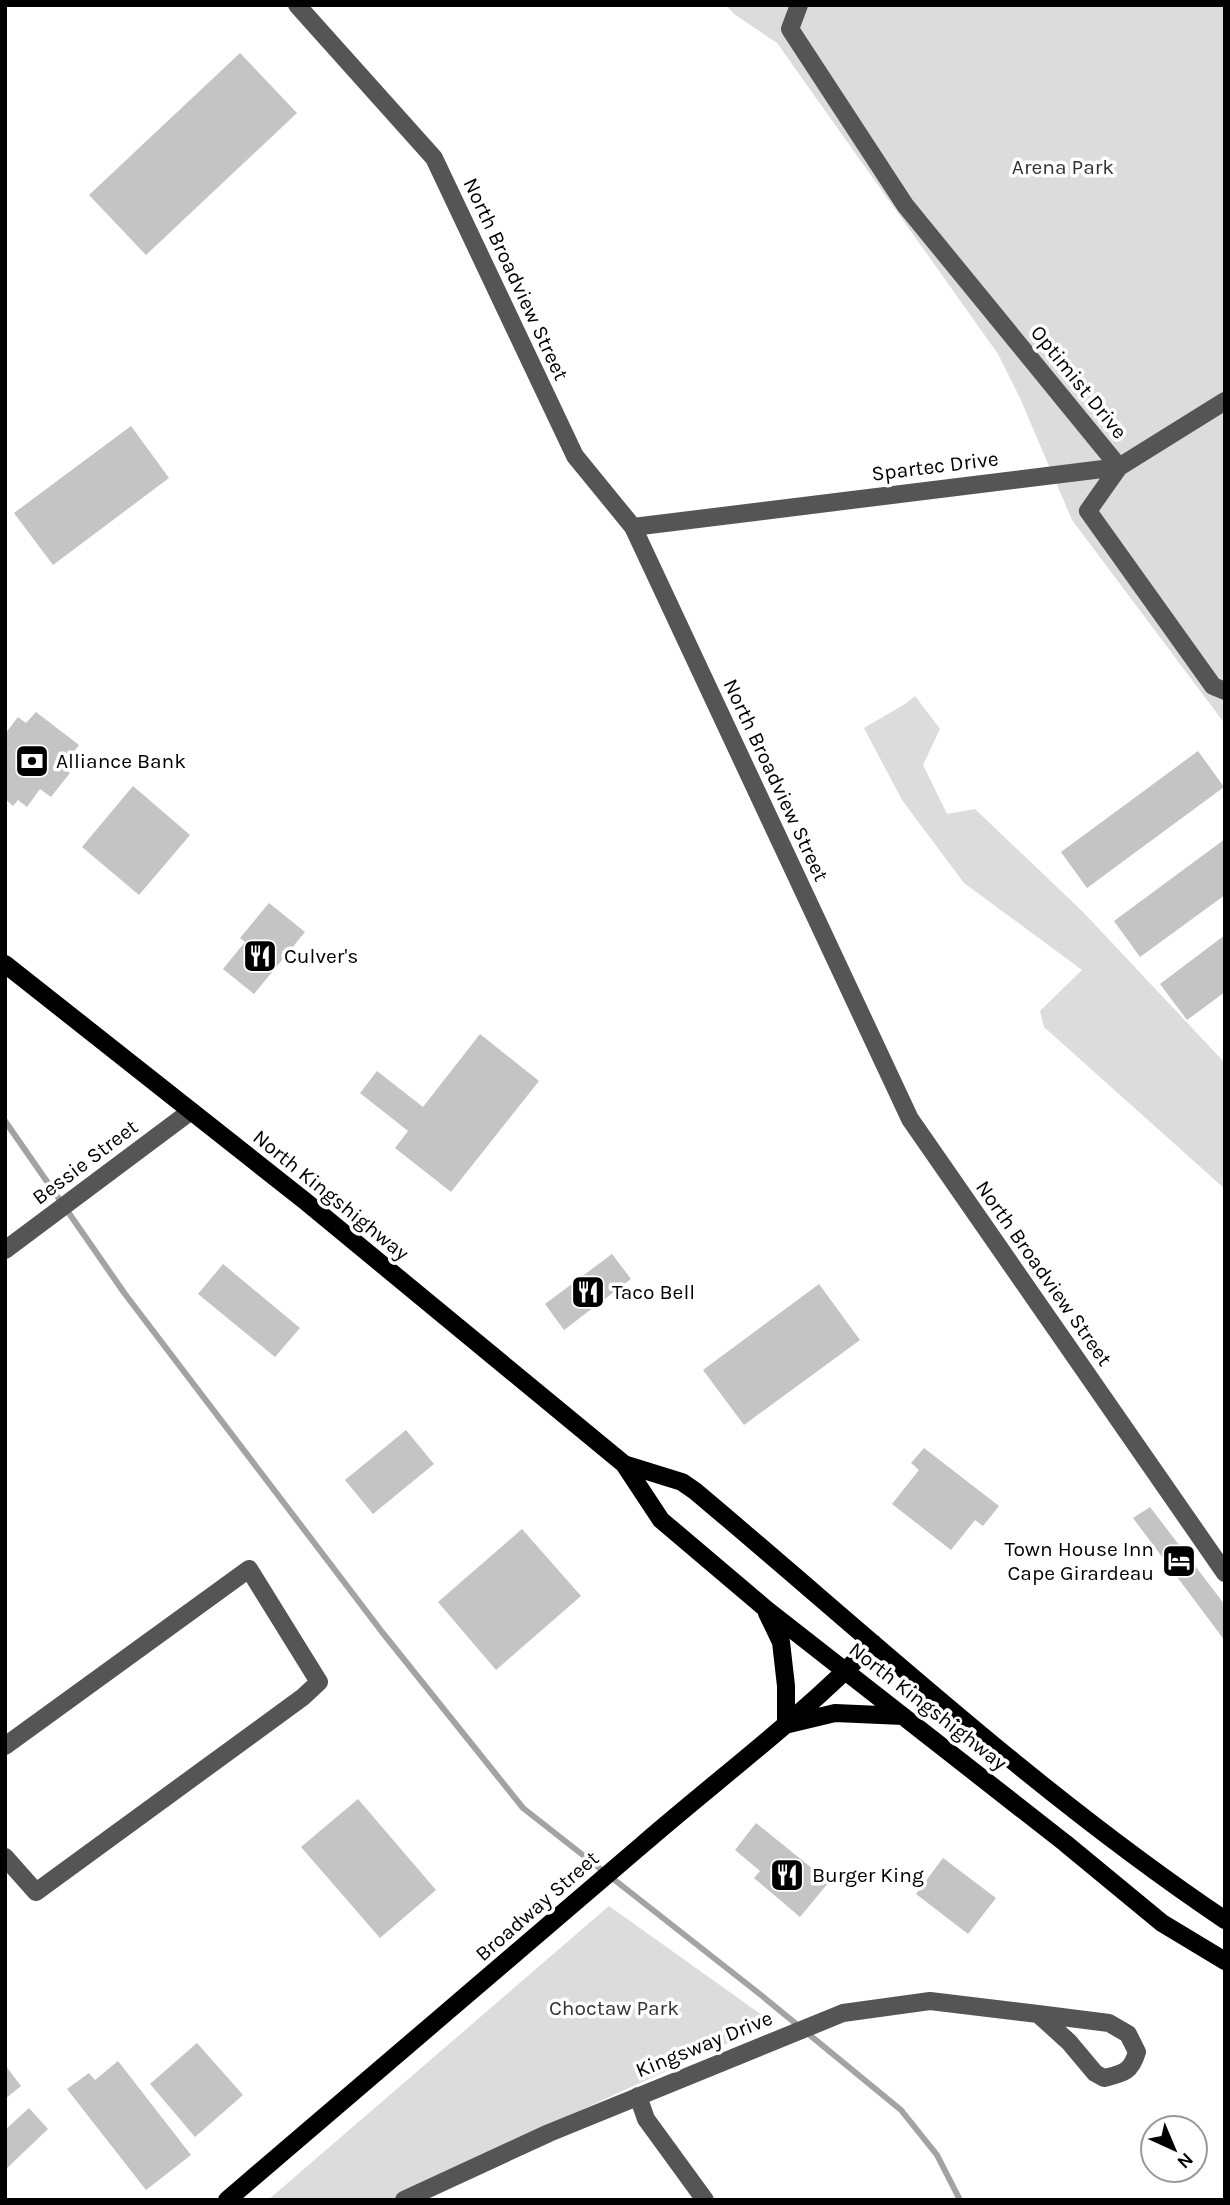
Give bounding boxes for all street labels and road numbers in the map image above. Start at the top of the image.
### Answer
street label: North Broadview Street [459,174,574,384]
street label: Optimist Drive [1026,320,1132,444]
street label: Spartec Drive [870,446,1000,486]
street label: North Broadview Street [719,675,834,885]
street label: Bessie Street [28,1115,142,1209]
street label: North Kingshighway [248,1125,414,1265]
street label: North Broadview Street [971,1176,1117,1370]
street label: North Kingshighway [844,1637,1012,1775]
street label: Broadway Street [471,1846,604,1966]
street label: Kingsway Drive [632,2006,776,2082]

